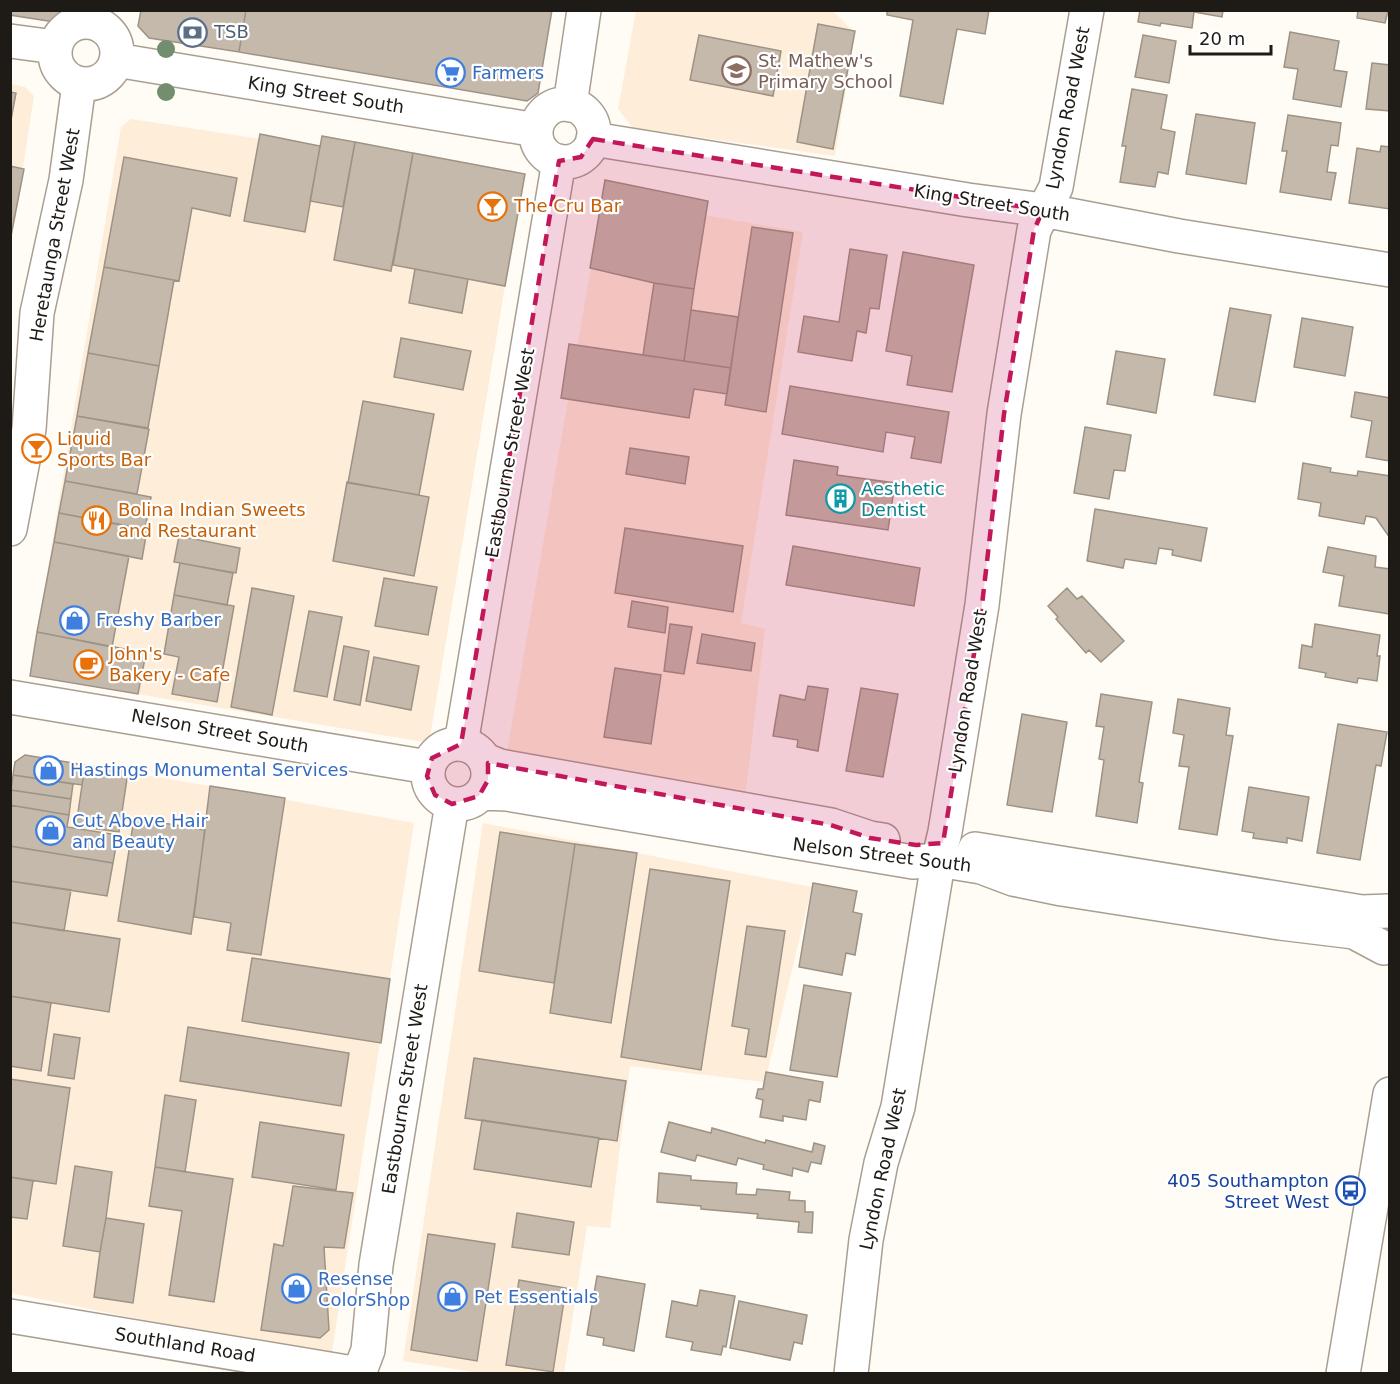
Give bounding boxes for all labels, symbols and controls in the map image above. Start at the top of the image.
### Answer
bank icon: TSB [177,16,209,48]
scale bar [1190,18,1271,56]
place label: TSB [213,21,249,42]
street label: Lyndon Road West [1041,25,1094,191]
text: 20 m [1199,28,1245,49]
place label: St. Mathew's Primary School [758,50,893,92]
school or university icon: St. Mathew's Primary School [721,55,753,87]
supermarket icon: Farmers [435,57,467,89]
place label: Farmers [472,62,544,83]
street label: King Street South [246,72,406,117]
street label: Heretaunga Street West [25,127,84,343]
street label: King Street South [912,180,1072,225]
bar icon: The Cru Bar [477,190,509,222]
place label: The Cru Bar [513,195,622,216]
street label: Eastbourne Street West [481,346,538,559]
place label: Liquid Sports Bar [57,428,152,470]
bar icon: Liquid Sports Bar [20,433,52,465]
place label: Aesthetic Dentist [861,478,945,520]
building icon: Aesthetic Dentist [824,483,856,515]
place label: Bolina Indian Sweets and Restaurant [118,499,306,541]
restaurant icon: Bolina Indian Sweets and Restaurant [81,504,113,536]
shop icon: Freshy Barber [59,604,91,636]
street label: Lyndon Road West [944,608,991,774]
place label: Freshy Barber [96,609,222,630]
place label: John's Bakery - Cafe [108,643,230,685]
cafe icon: John's Bakery - Cafe [72,648,104,680]
street label: Nelson Street South [130,705,310,756]
shop icon: Hastings Monumental Services [33,754,65,786]
place label: Hastings Monumental Services [70,759,348,780]
place label: Cut Above Hair and Beauty [72,810,209,852]
shop icon: Cut Above Hair and Beauty [35,815,67,847]
street label: Nelson Street South [792,833,973,876]
street label: Eastbourne Street West [378,982,432,1196]
street label: Lyndon Road West [855,1086,910,1252]
place label: 405 Southampton Street West [1167,1170,1329,1212]
bus stop icon: 405 Southampton Street West [1334,1175,1366,1207]
place label: Resense ColorShop [318,1268,410,1310]
shop icon: Resense ColorShop [281,1273,313,1305]
shop icon: Pet Essentials [437,1281,469,1313]
place label: Pet Essentials [474,1286,598,1307]
street label: Southland Road [113,1323,257,1366]

